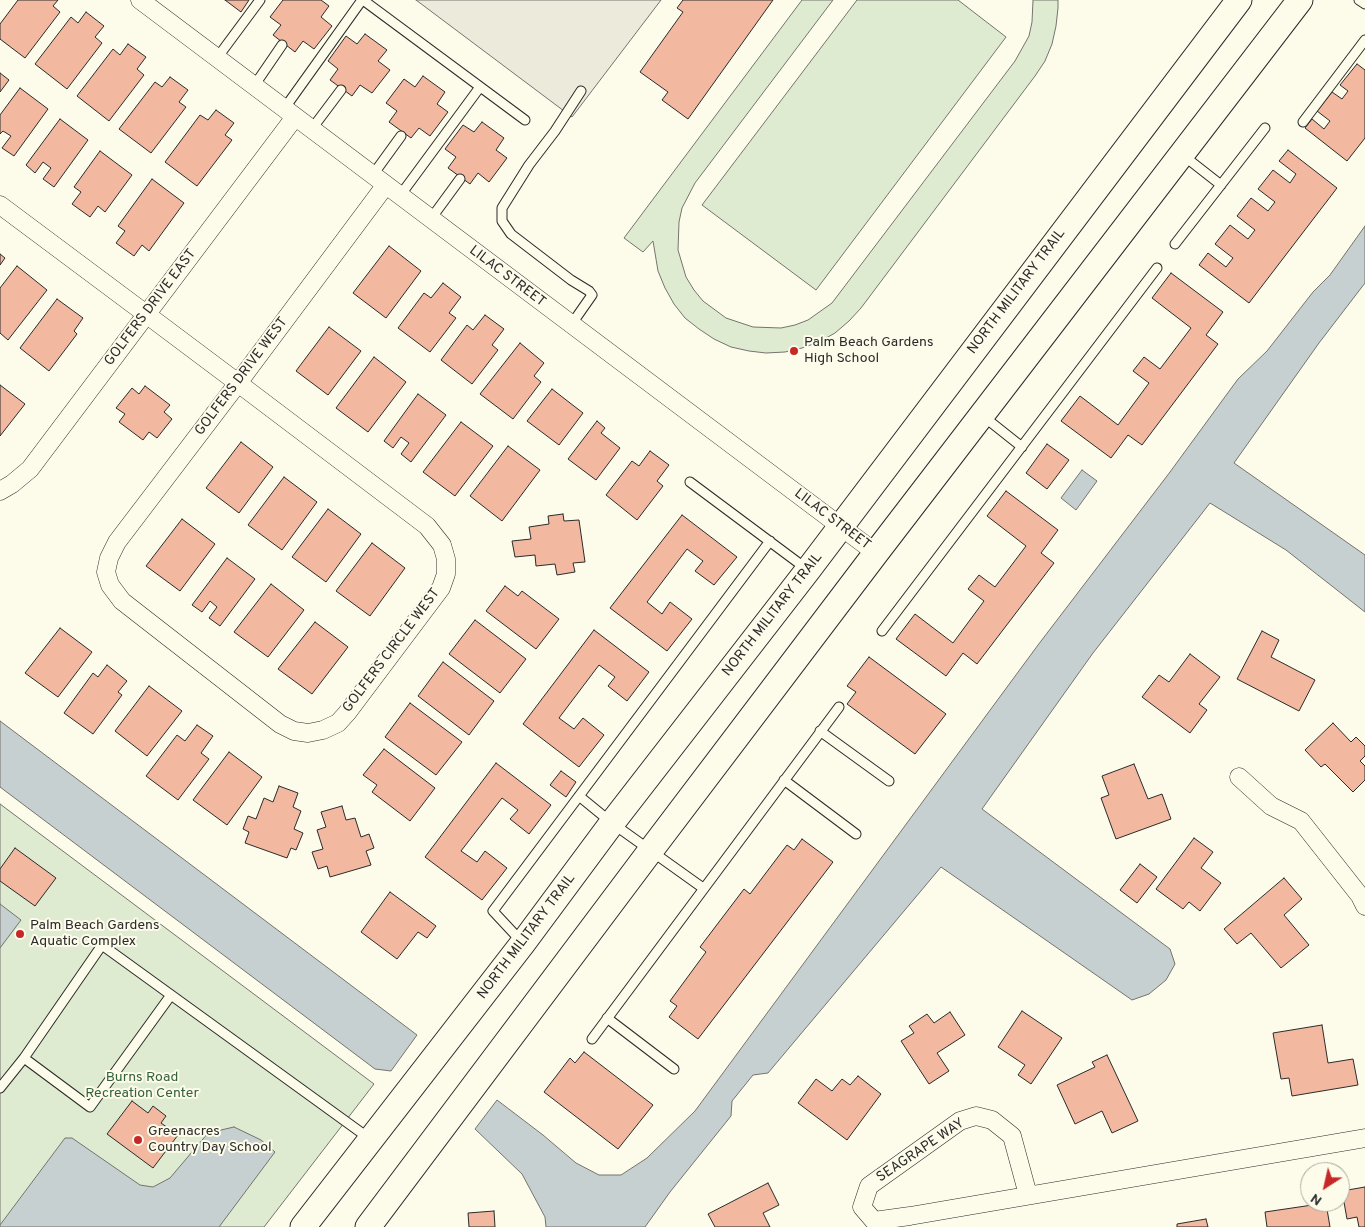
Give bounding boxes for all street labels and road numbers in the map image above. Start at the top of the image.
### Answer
street label: NORTH MILITARY TRAIL [964,226,1070,358]
street label: LILAC STREET [465,243,549,311]
street label: GOLFERS DRIVE EAST [102,246,200,370]
street label: GOLFERS DRIVE WEST [192,314,292,440]
street label: LILAC STREET [790,486,874,554]
street label: NORTH MILITARY TRAIL [720,550,826,680]
street label: GOLFERS CIRCLE WEST [340,586,444,716]
street label: NORTH MILITARY TRAIL [474,871,580,1003]
street label: SEAGRAPE WAY [874,1115,968,1187]

